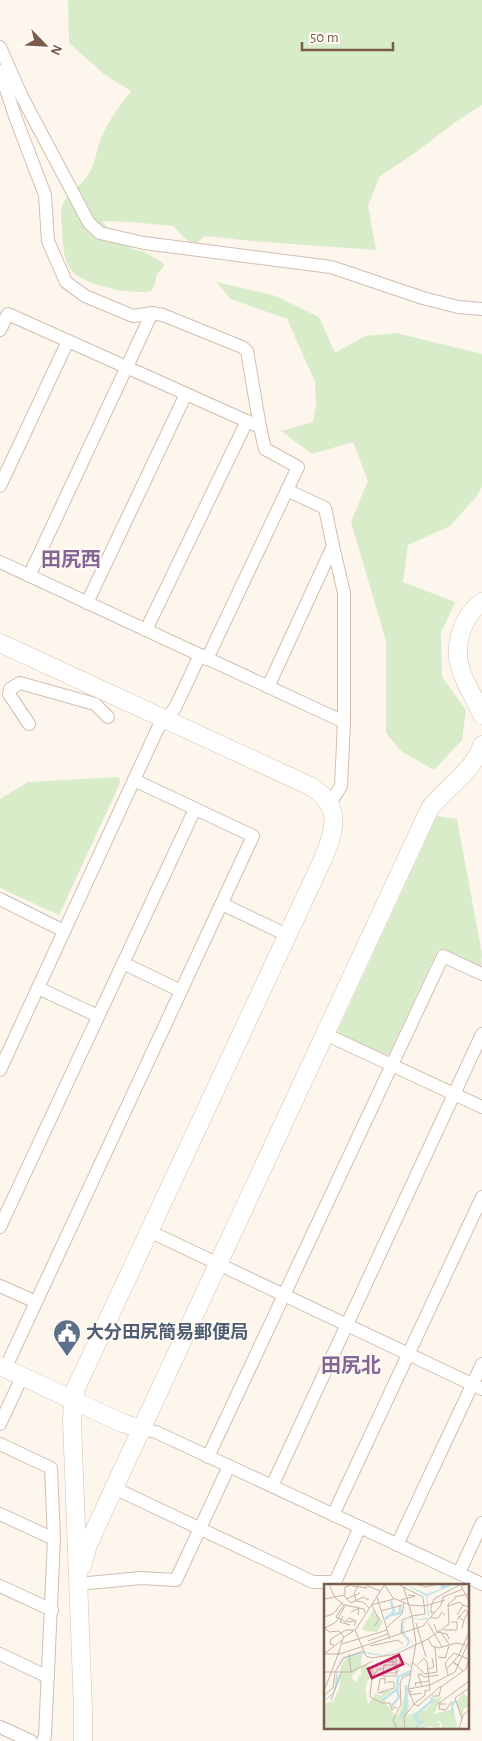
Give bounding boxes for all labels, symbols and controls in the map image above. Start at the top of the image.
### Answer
north arrow [20,20,70,70]
scale bar [302,20,393,52]
text: 50 m [310,30,339,45]
text: N [48,43,64,57]
district label: 田尻西 [41,550,101,570]
public building icon: 大分田尻簡易郵便局 [52,1318,82,1357]
place label: 大分田尻簡易郵便局 [86,1322,248,1342]
district label: 田尻北 [321,1355,381,1376]
inset map [324,1584,470,1728]

